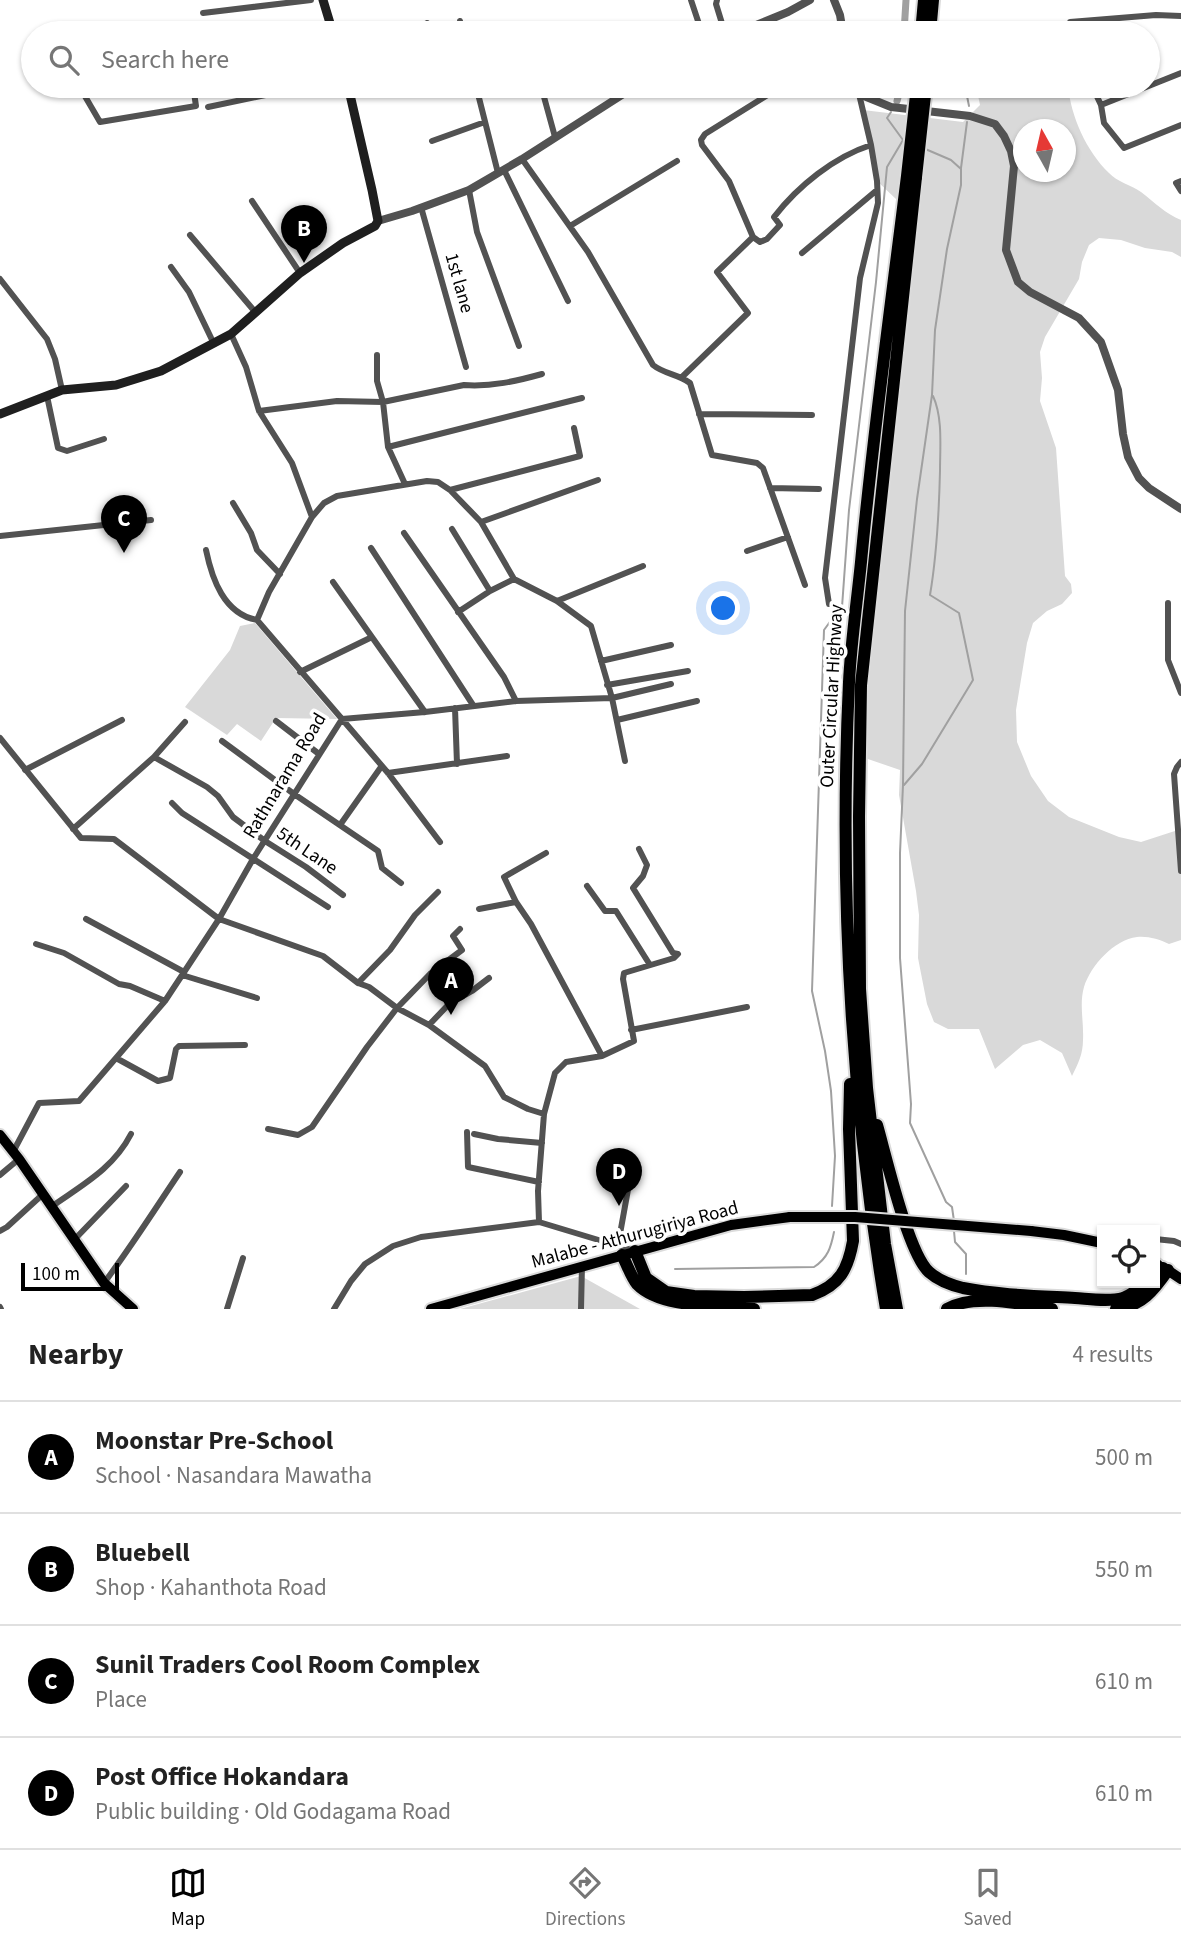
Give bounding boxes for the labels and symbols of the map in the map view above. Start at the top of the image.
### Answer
north arrow [1013,119,1076,182]
pin: B [281,205,327,263]
street label: 1st lane [438,250,480,316]
pin: C [101,495,147,553]
your location [706,591,740,625]
street label: Outer Circular Highway [814,604,850,788]
street label: Rathnarama Road [237,708,333,844]
street label: 5th Lane [271,821,343,881]
pin: A [428,957,474,1015]
pin: D [596,1148,642,1206]
street label: Malabe - Athurugiriya Road [528,1194,742,1276]
scale bar [21,1260,119,1292]

